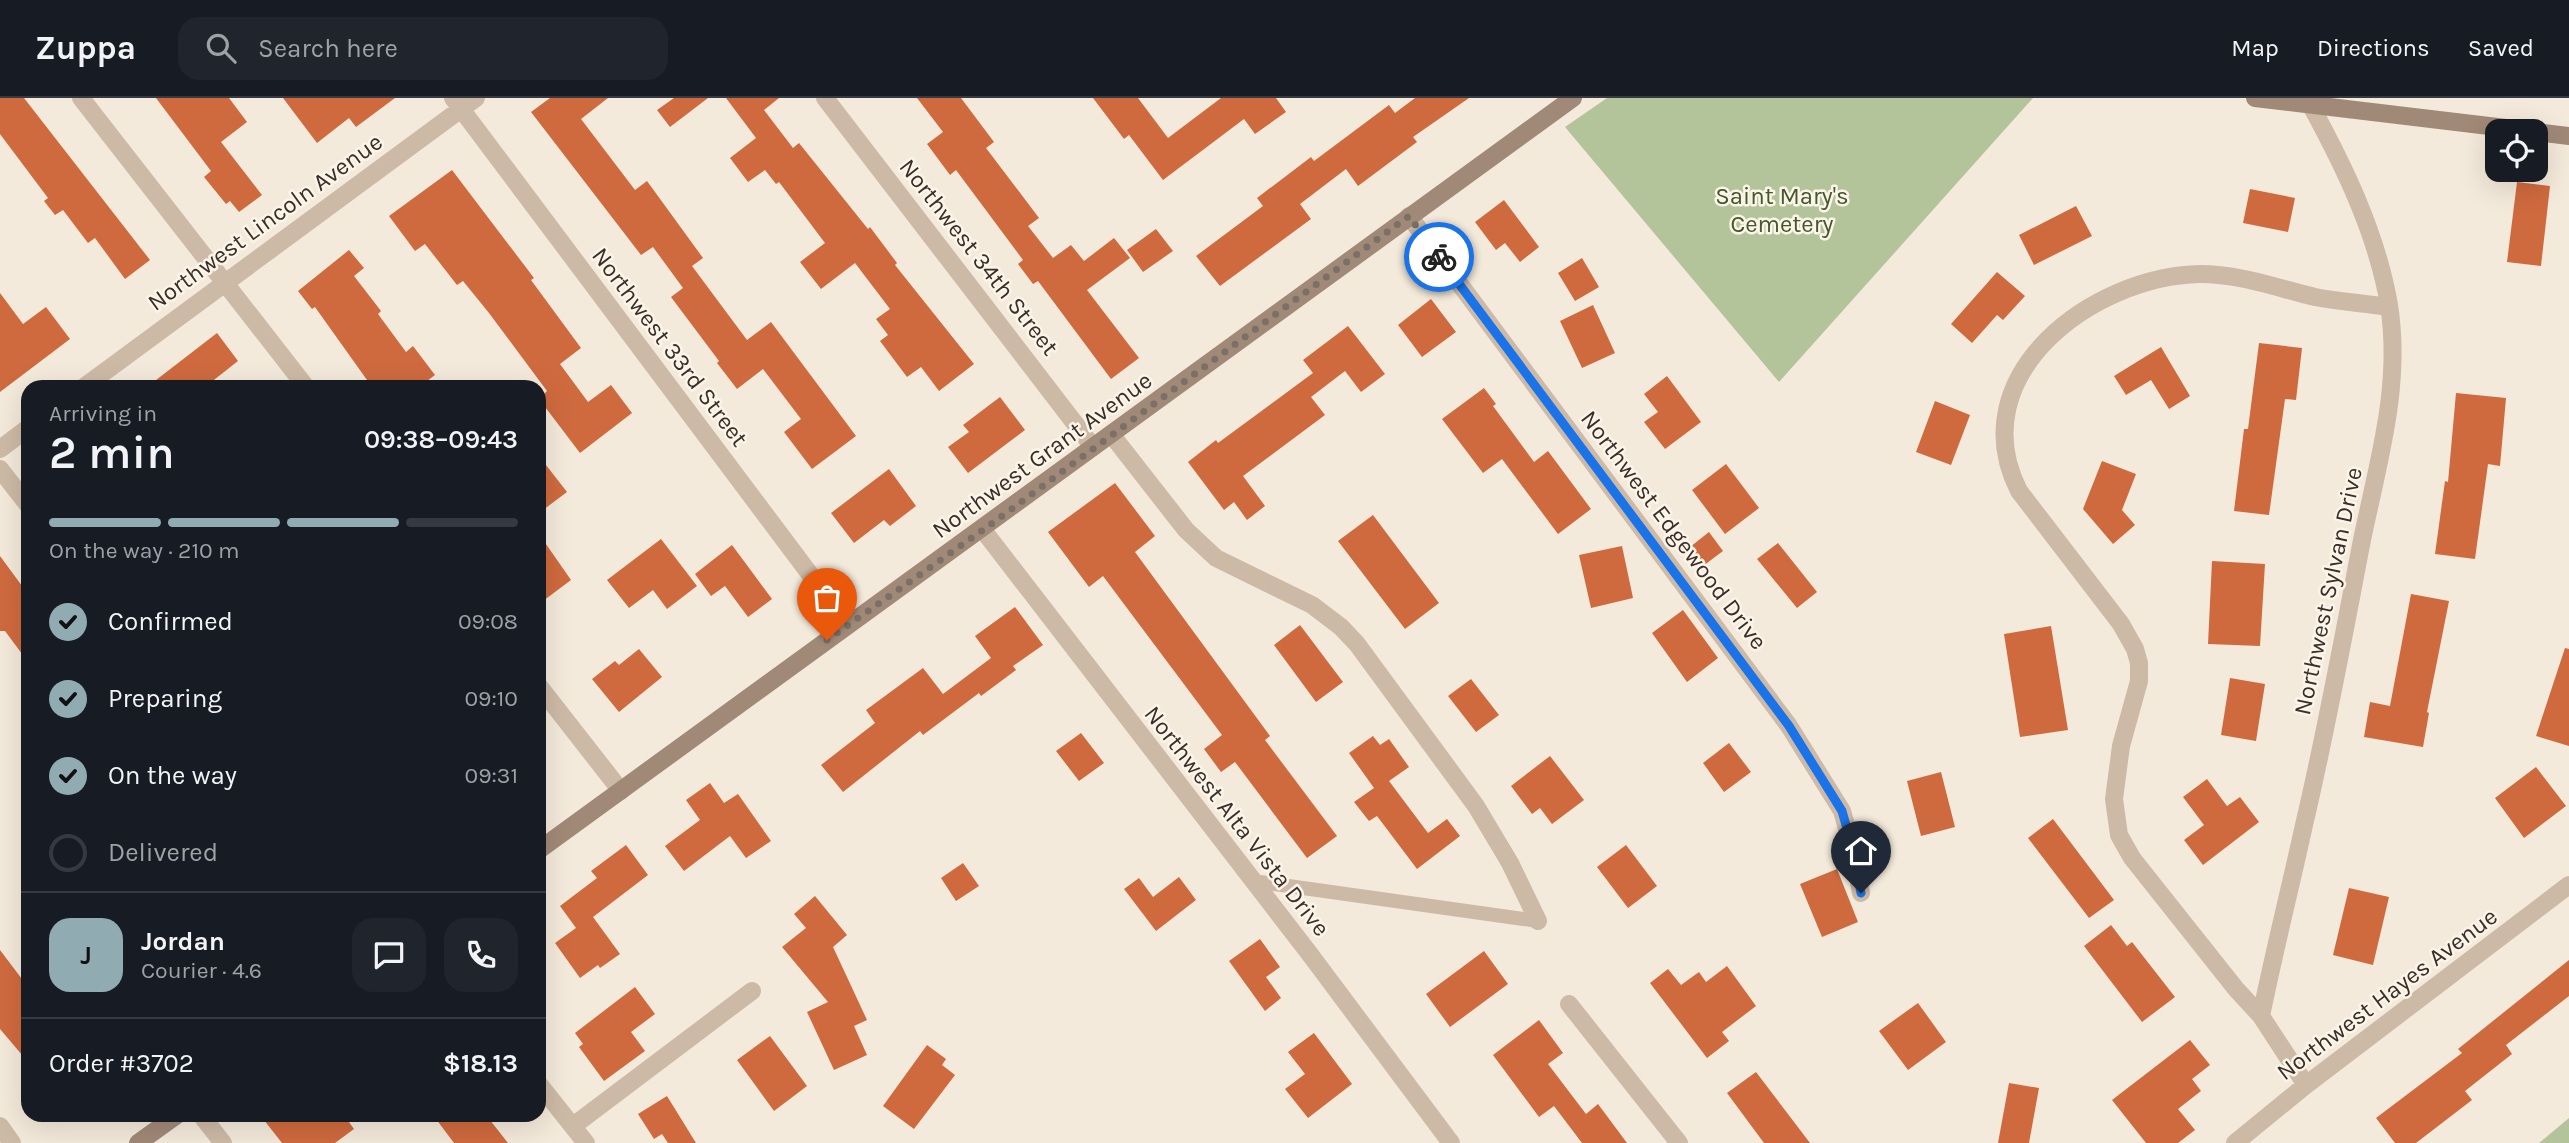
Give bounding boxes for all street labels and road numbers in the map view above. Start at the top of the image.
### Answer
street label: Northwest Lincoln Avenue [142,127,388,317]
street label: Northwest 34th Street [894,153,1064,361]
street label: Northwest 33rd Street [586,242,754,452]
street label: Northwest Grant Avenue [927,366,1157,544]
street label: Northwest Edgewood Drive [1575,405,1773,655]
street label: Northwest Sylvan Drive [2288,465,2368,717]
street label: Northwest Alta Vista Drive [1138,700,1336,942]
street label: Northwest Hayes Avenue [2271,902,2503,1086]

